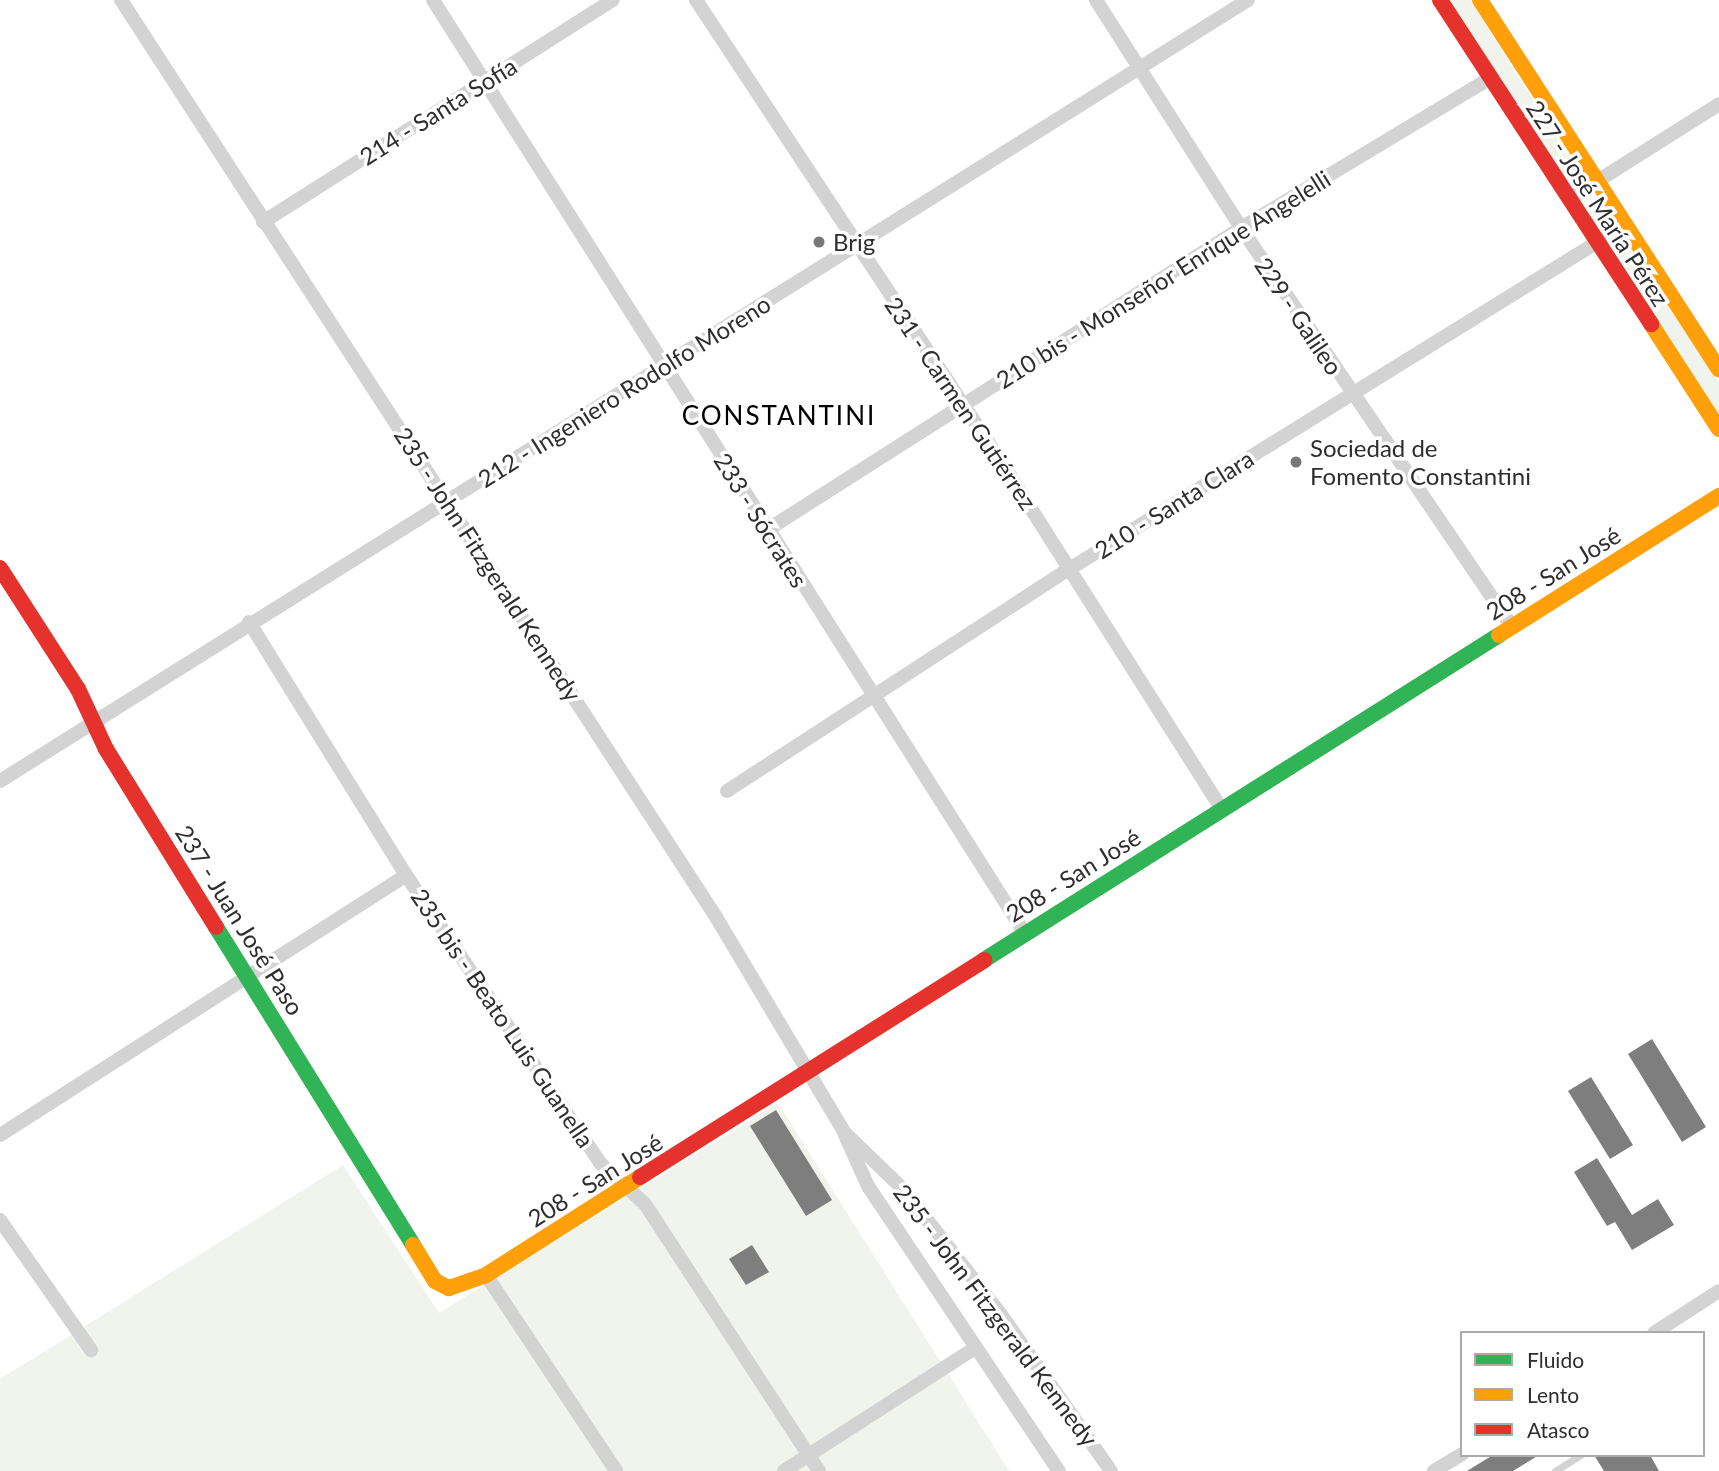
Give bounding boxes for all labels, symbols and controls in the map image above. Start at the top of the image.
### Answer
street label: 214 - Santa Sofía [354,51,522,171]
street label: 227 - José María Pérez [1521,94,1675,312]
street label: 210 bis - Monseñor Enrique Angelelli [990,164,1336,394]
place label: Brig [833,228,875,256]
marker: Brig [811,234,827,250]
street label: 229 - Galileo [1249,252,1349,380]
street label: 212 - Ingeniero Rodolfo Moreno [472,289,776,493]
street label: 231 - Carmen Gutiérrez [879,291,1043,515]
district label: CONSTANTINI [683,400,875,432]
street label: 235 - John Fitzgerald Kennedy [388,421,588,707]
place label: Sociedad de Fomento Constantini [1310,434,1531,490]
street label: 210 - Santa Clara [1089,444,1259,564]
street label: 233 - Sócrates [708,448,814,592]
marker: Sociedad de Fomento Constantini [1288,454,1304,470]
street label: 208 - San José [1480,520,1626,626]
street label: 237 - Juan José Paso [169,819,311,1021]
street label: 208 - San José [1000,822,1146,928]
street label: 235 bis - Beato Luis Guanella [405,883,601,1153]
street label: 208 - San José [522,1127,668,1233]
street label: 235 - John Fitzgerald Kennedy [888,1178,1104,1452]
legend [1460,1331,1705,1457]
text: Fluido [1527,1347,1584,1372]
text: Lento [1527,1382,1579,1407]
text: Atasco [1527,1417,1589,1442]

